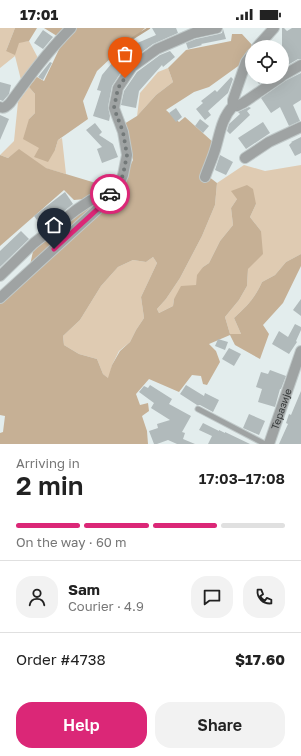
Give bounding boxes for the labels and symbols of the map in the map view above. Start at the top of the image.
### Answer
pin [108,37,142,78]
courier [90,174,130,214]
pin [37,208,71,249]
street label: Теразије [268,387,294,431]

